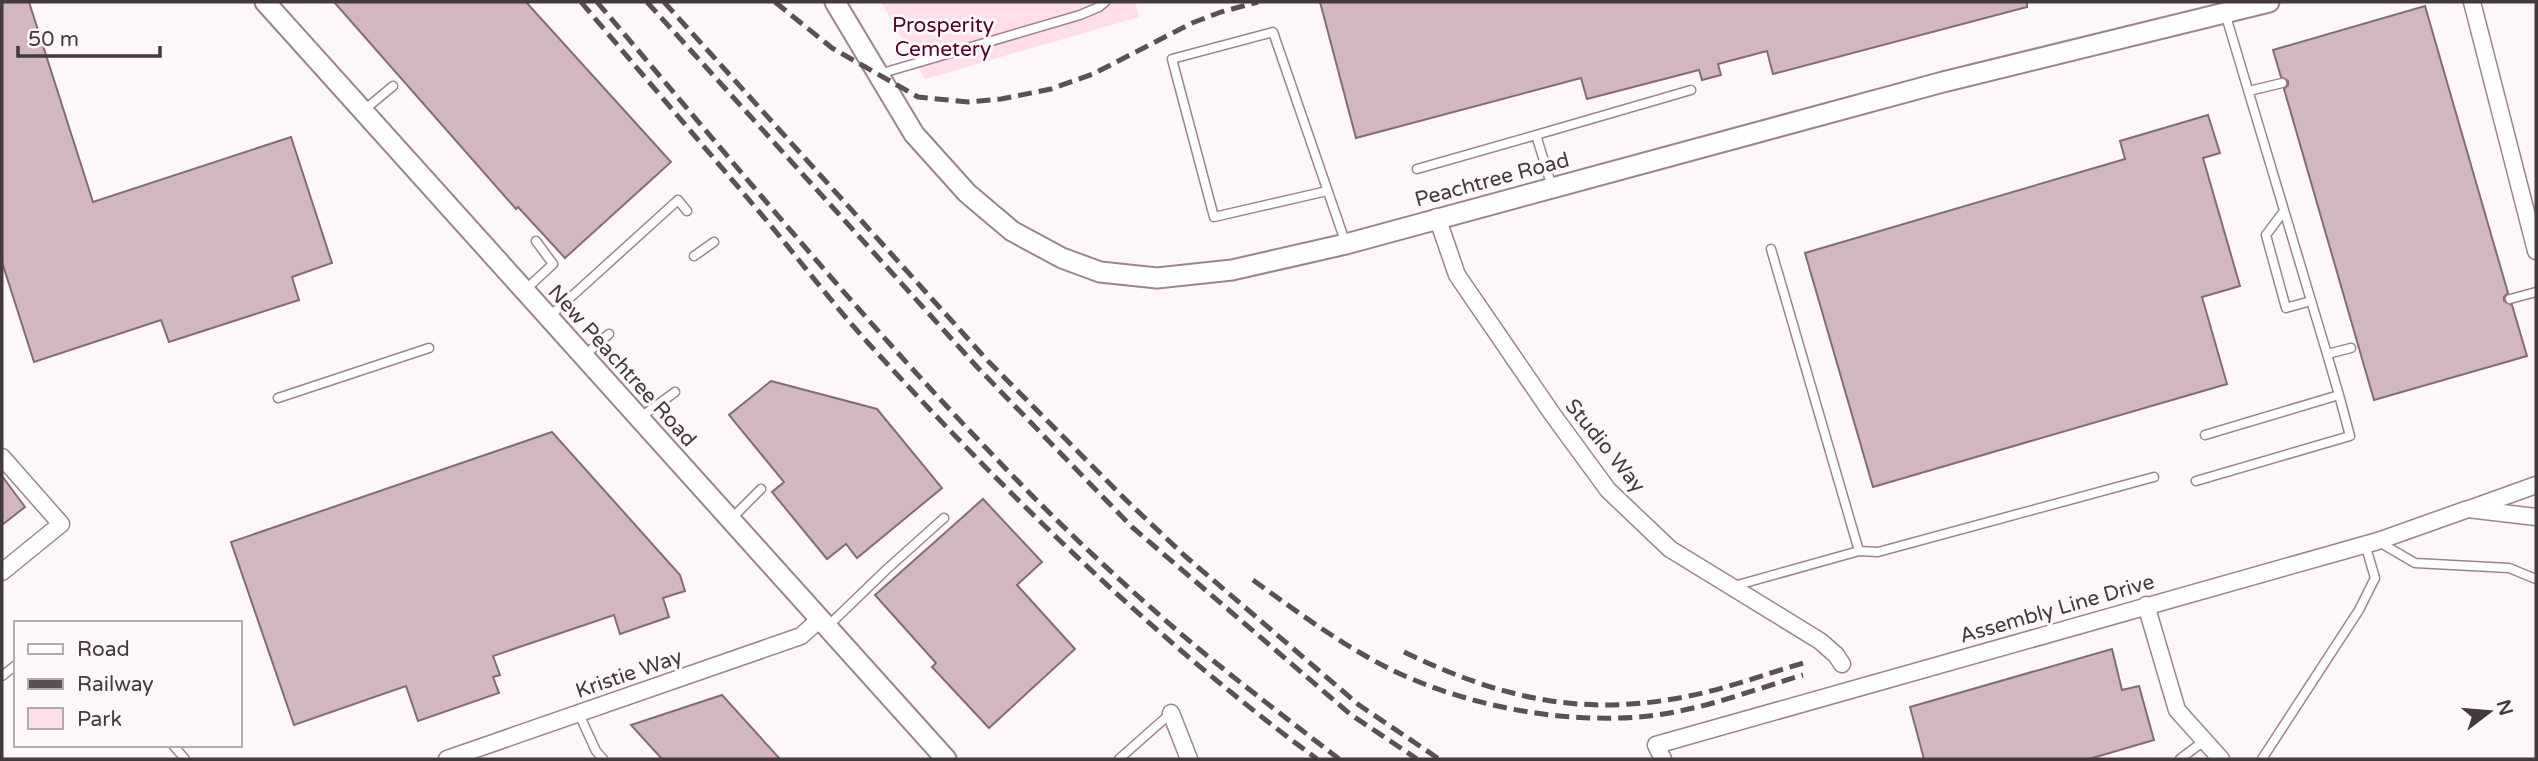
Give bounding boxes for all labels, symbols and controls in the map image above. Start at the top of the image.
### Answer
park label: Prosperity Cemetery [892,13,994,62]
scale bar [18,14,159,58]
text: 50 m [28,27,79,52]
street label: Peachtree Road [1412,147,1572,213]
street label: New Peachtree Road [543,280,701,452]
street label: Studio Way [1560,394,1650,498]
street label: Assembly Line Drive [1957,569,2157,649]
legend [14,621,242,747]
text: Road [77,637,130,662]
street label: Kristie Way [572,644,686,704]
text: Railway [77,672,154,697]
north arrow [2454,677,2524,747]
text: N [2492,697,2517,718]
text: Park [77,707,122,732]

